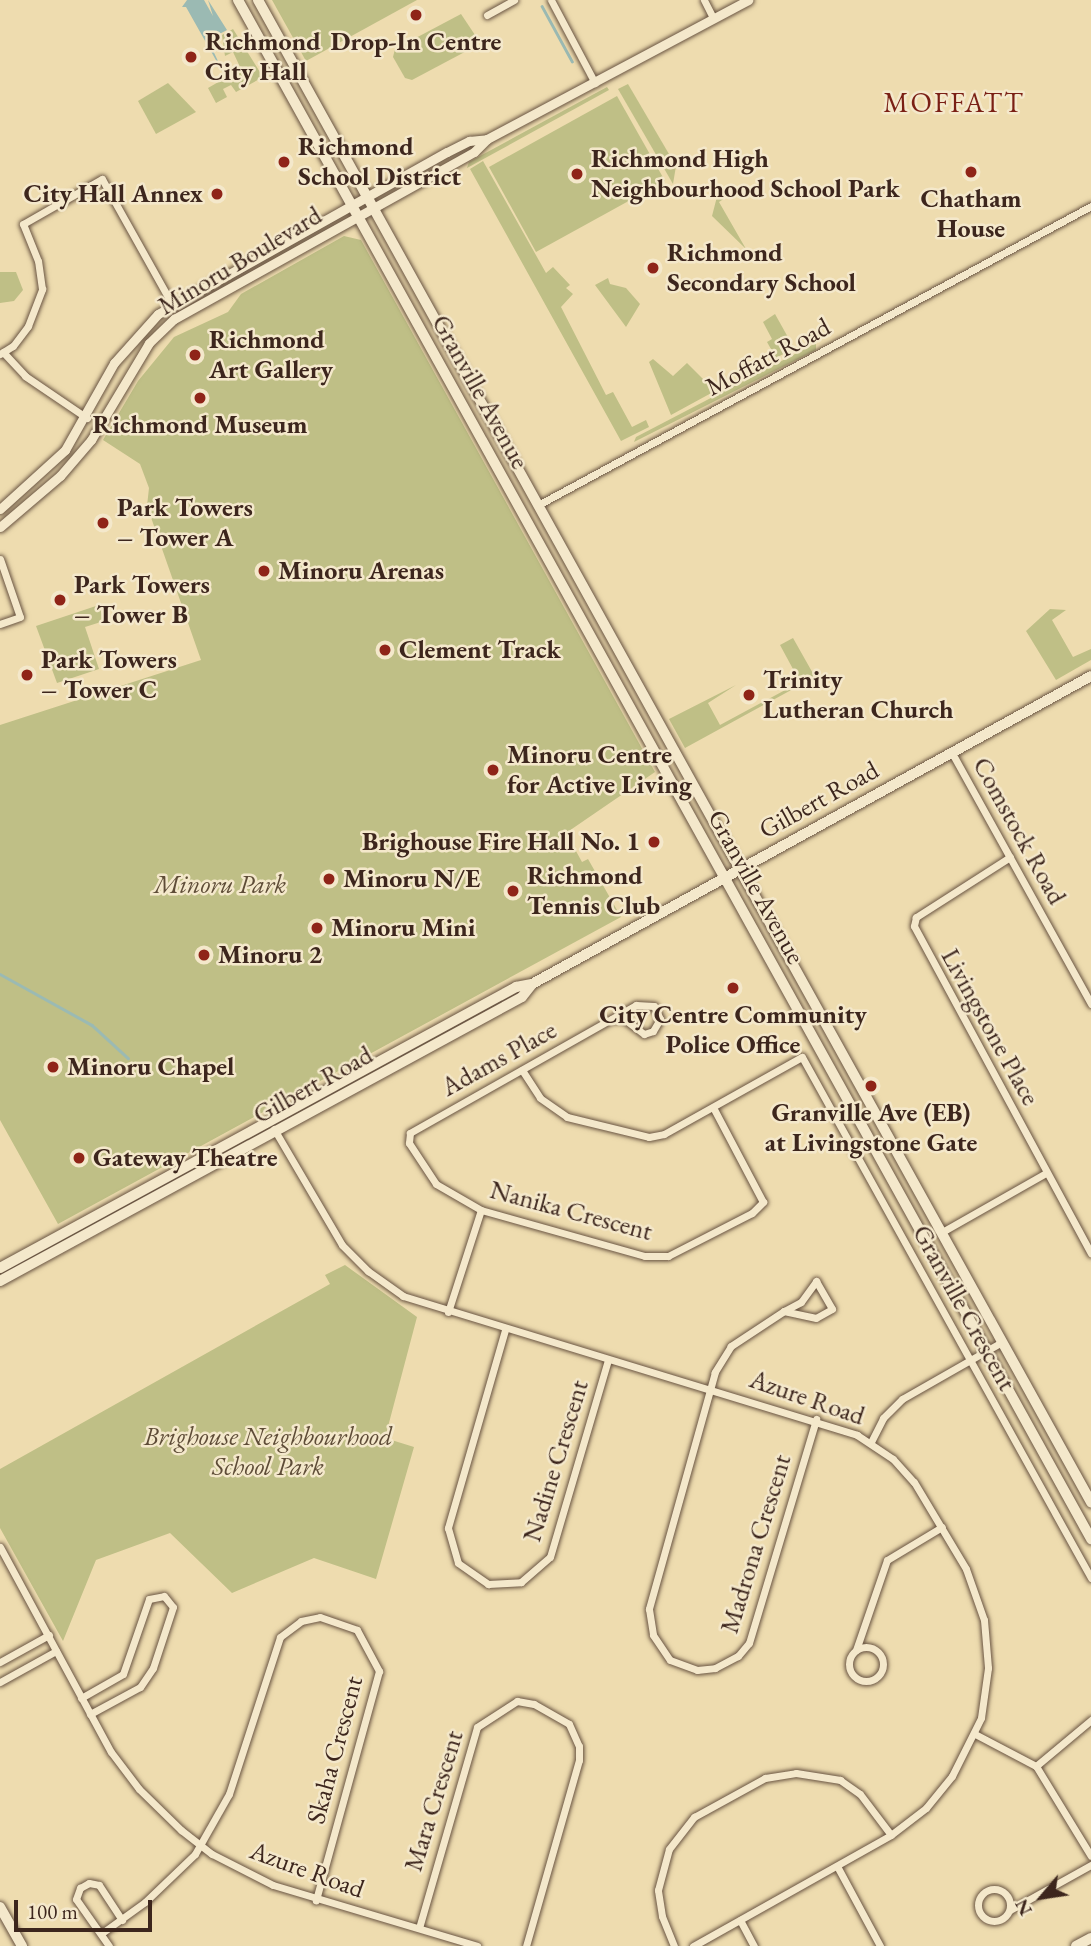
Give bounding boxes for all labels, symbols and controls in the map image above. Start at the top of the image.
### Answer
marker: Drop-In Centre [408,7,424,23]
place label: Richmond City Hall [205,26,321,88]
place label: Drop-In Centre [331,26,501,58]
marker: Richmond City Hall [183,49,199,65]
district label: MOFFATT [884,85,1024,119]
place label: Richmond School District [298,131,461,192]
place label: Richmond High Neighbourhood School Park [591,143,900,204]
marker: Richmond School District [276,154,292,170]
marker: Chatham House [963,164,979,180]
marker: Richmond High Neighbourhood School Park [569,166,585,182]
place label: City Hall Annex [24,178,203,210]
place label: Chatham House [920,183,1022,244]
marker: City Hall Annex [209,186,225,202]
street label: Minoru Boulevard [153,200,327,322]
place label: Richmond Secondary School [667,237,856,298]
marker: Richmond Secondary School [645,260,661,276]
street label: Granville Avenue [425,310,535,474]
street label: Moffatt Road [700,311,836,403]
place label: Richmond Art Gallery [209,324,333,386]
marker: Richmond Art Gallery [187,347,203,363]
marker: Richmond Museum [192,390,208,406]
place label: Richmond Museum [93,409,307,441]
place label: Park Towers – Tower A [117,492,253,554]
marker: Park Towers – Tower A [95,515,111,531]
place label: Minoru Arenas [278,555,444,587]
marker: Minoru Arenas [256,563,272,579]
place label: Park Towers – Tower B [74,569,210,630]
marker: Park Towers – Tower B [52,592,68,608]
place label: Clement Track [399,634,561,666]
marker: Clement Track [377,642,393,658]
place label: Park Towers – Tower C [41,644,177,706]
place label: Trinity Lutheran Church [763,664,953,726]
marker: Park Towers – Tower C [19,667,35,683]
marker: Trinity Lutheran Church [741,687,757,703]
place label: Minoru Centre for Active Living [507,739,692,800]
street label: Comstock Road [966,752,1072,910]
street label: Gilbert Road [754,754,884,846]
marker: Minoru Centre for Active Living [485,762,501,778]
street label: Granville Avenue [701,805,811,969]
place label: Brighouse Fire Hall No. 1 [362,826,640,858]
marker: Brighouse Fire Hall No. 1 [646,834,662,850]
place label: Richmond Tennis Club [527,860,660,922]
place label: Minoru N/E [343,863,480,895]
park label: Minoru Park [154,869,286,901]
marker: Minoru N/E [321,871,337,887]
marker: Richmond Tennis Club [505,883,521,899]
place label: Minoru Mini [331,912,475,944]
marker: Minoru Mini [309,920,325,936]
place label: Minoru 2 [218,939,322,971]
street label: Livingstone Place [934,943,1046,1111]
marker: Minoru 2 [196,947,212,963]
marker: City Centre Community Police Office [725,980,741,996]
place label: City Centre Community Police Office [599,999,867,1060]
street label: Adams Place [436,1015,562,1103]
street label: Gilbert Road [248,1039,378,1131]
place label: Minoru Chapel [67,1051,234,1083]
marker: Minoru Chapel [45,1059,61,1075]
marker: Granville Ave (EB) at Livingstone Gate [863,1078,879,1094]
place label: Granville Ave (EB) at Livingstone Gate [765,1097,977,1158]
place label: Gateway Theatre [93,1142,278,1174]
marker: Gateway Theatre [71,1150,87,1166]
street label: Nanika Crescent [486,1174,656,1248]
street label: Granville Crescent [906,1220,1022,1396]
street label: Azure Road [745,1364,869,1432]
street label: Nadine Crescent [517,1376,595,1546]
park label: Brighouse Neighbourhood School Park [144,1421,392,1482]
street label: Madrona Crescent [714,1451,798,1637]
street label: Skaha Crescent [300,1673,370,1827]
street label: Mara Crescent [398,1727,470,1875]
street label: Azure Road [246,1835,368,1905]
north arrow [1007,1862,1077,1932]
scale bar [18,1886,156,1930]
text: N [1009,1895,1038,1920]
text: 100 m [27,1898,78,1925]

